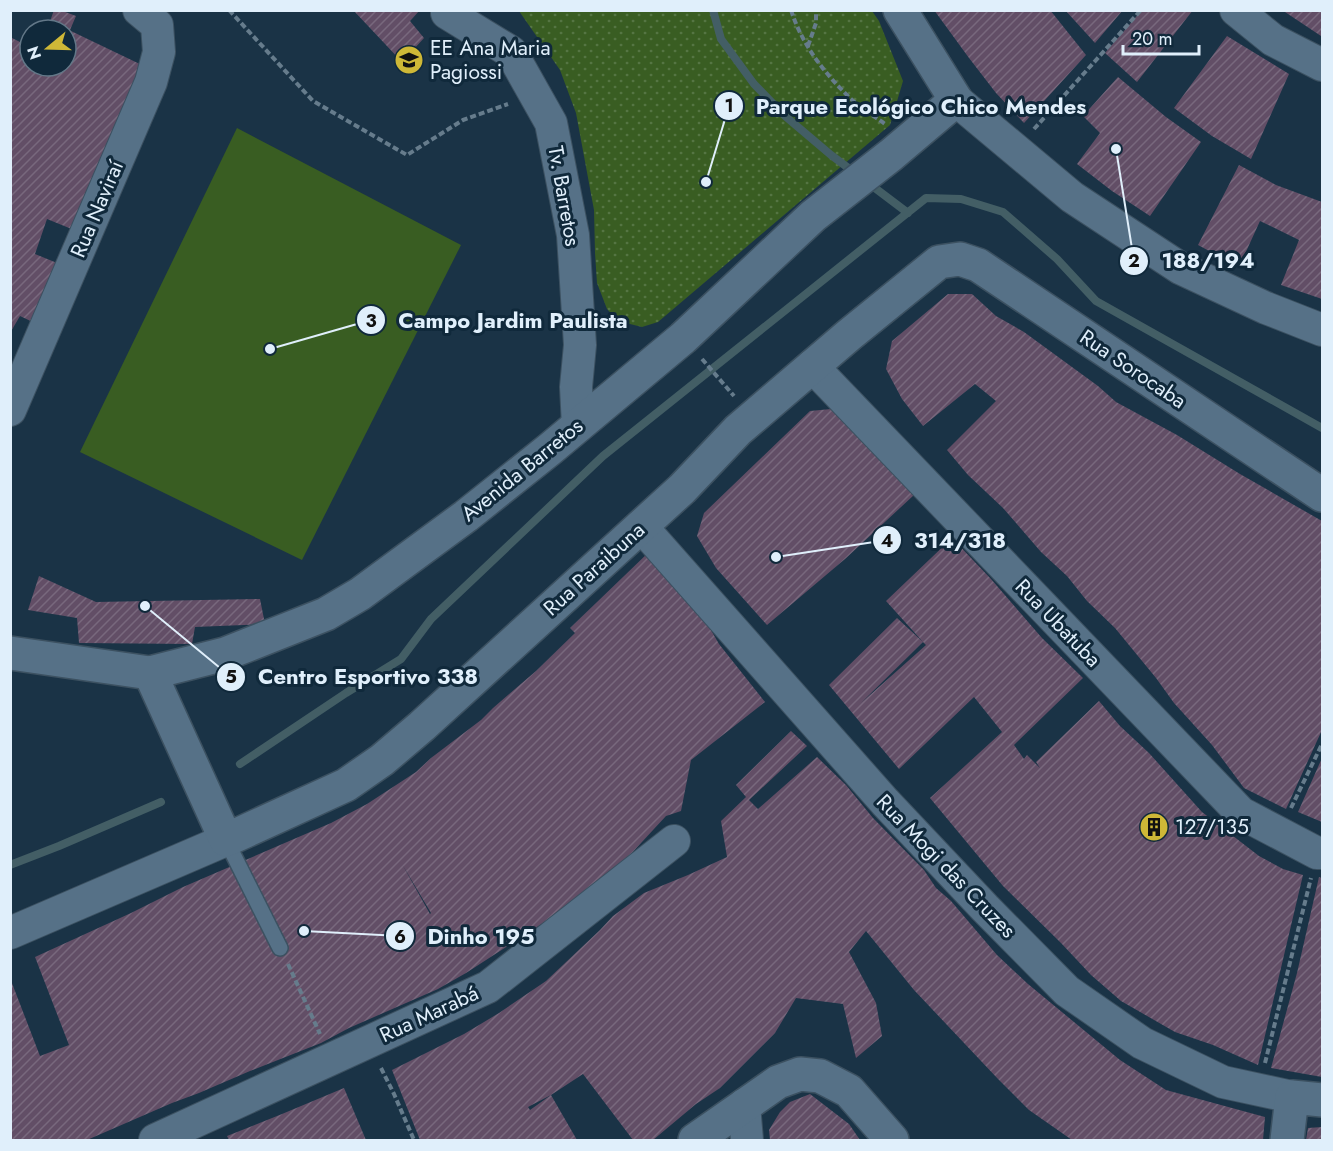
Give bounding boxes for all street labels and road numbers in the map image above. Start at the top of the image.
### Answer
street label: Tv. Barretos [540,143,588,249]
street label: Rua Naviraí [63,154,132,262]
street label: Rua Sorocaba [1074,322,1192,416]
street label: Avenida Barretos [455,411,589,529]
street label: Rua Paraibuna [537,515,651,623]
street label: Rua Ubatuba [1008,572,1108,674]
street label: Rua Mogi das Cruzes [869,787,1023,945]
street label: Rua Marabá [375,978,483,1050]

